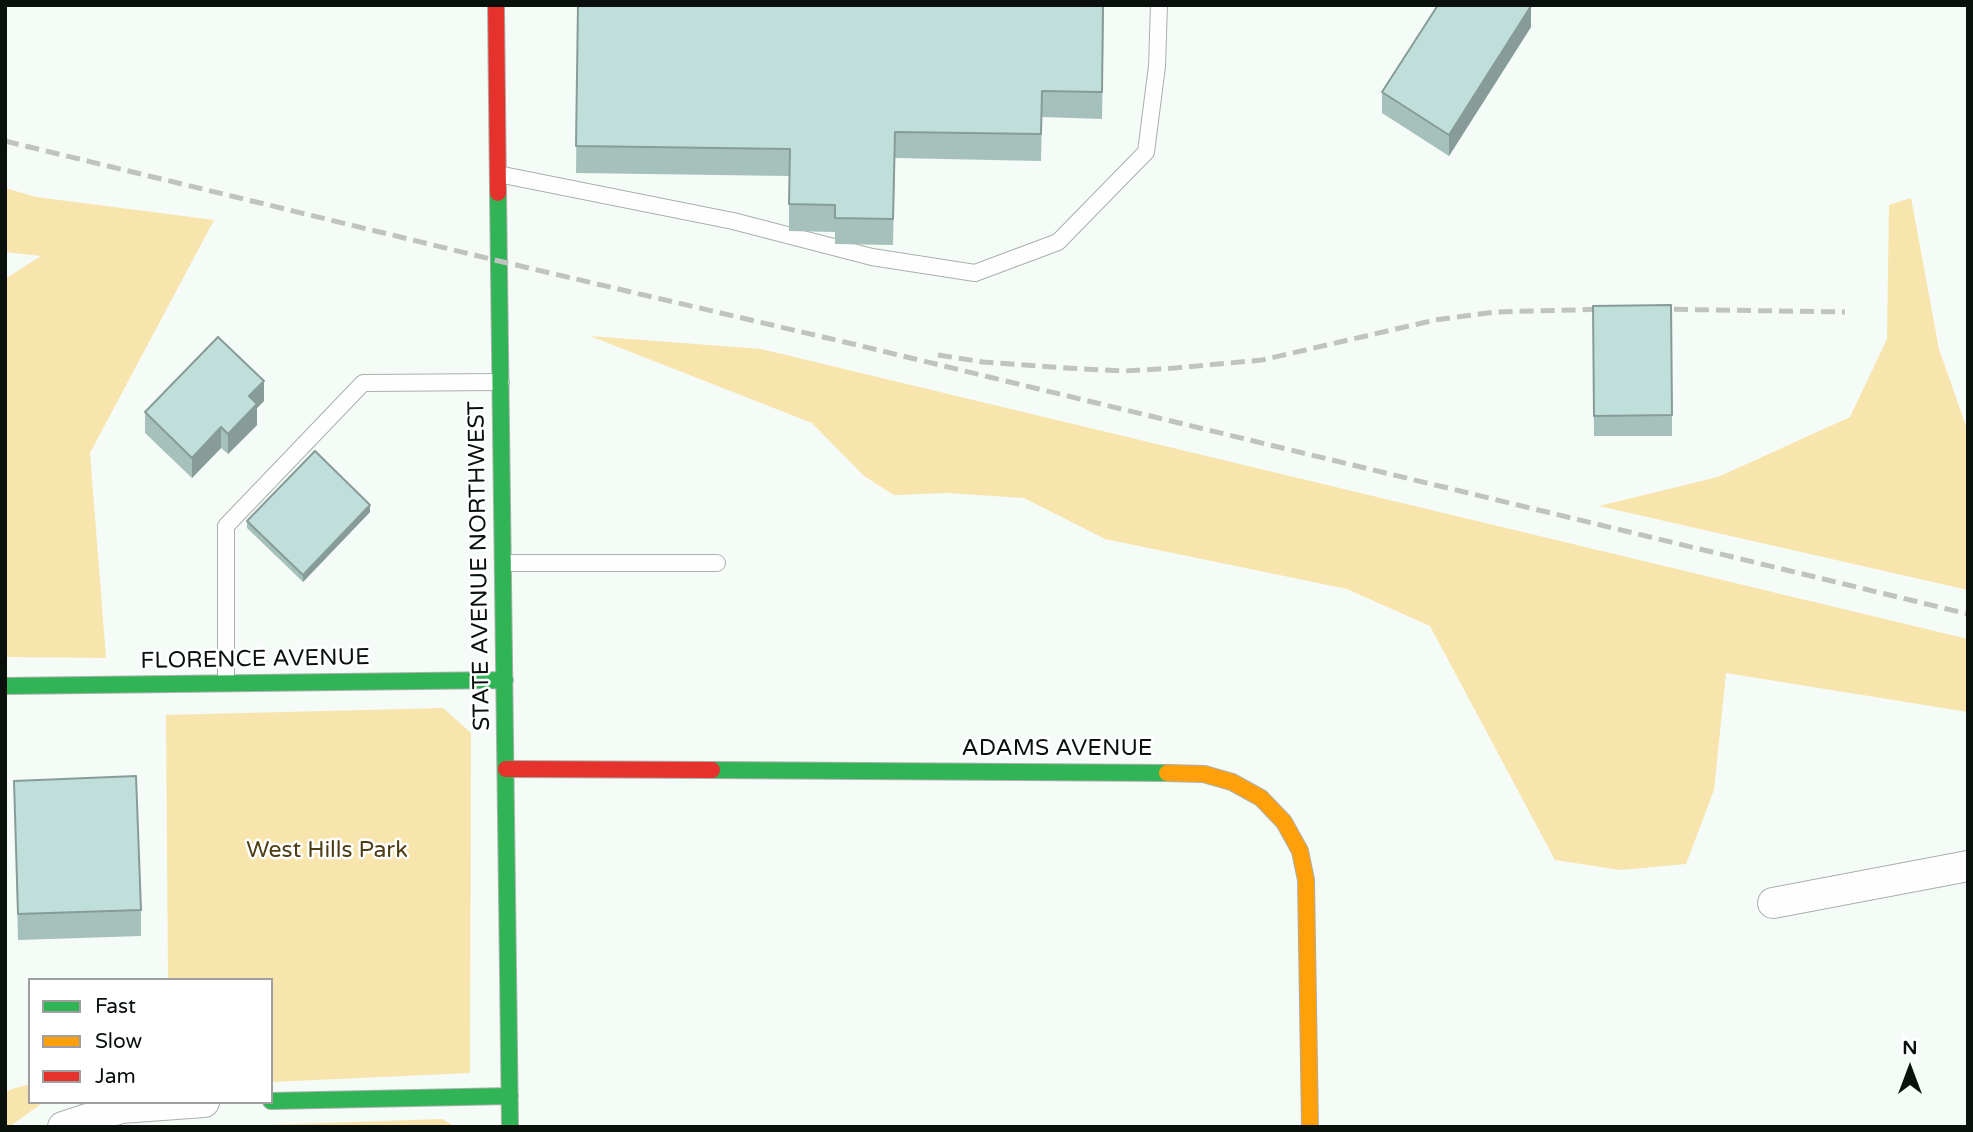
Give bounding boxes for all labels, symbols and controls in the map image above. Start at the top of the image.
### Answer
street label: STATE AVENUE NORTHWEST [463,401,497,731]
street label: FLORENCE AVENUE [140,644,370,676]
street label: ADAMS AVENUE [962,735,1152,763]
park label: West Hills Park [246,837,408,865]
legend [28,978,273,1104]
text: Fast [95,994,136,1019]
text: Slow [95,1029,142,1054]
north arrow [1875,1034,1945,1104]
text: N [1902,1037,1918,1059]
text: Jam [95,1064,136,1089]

